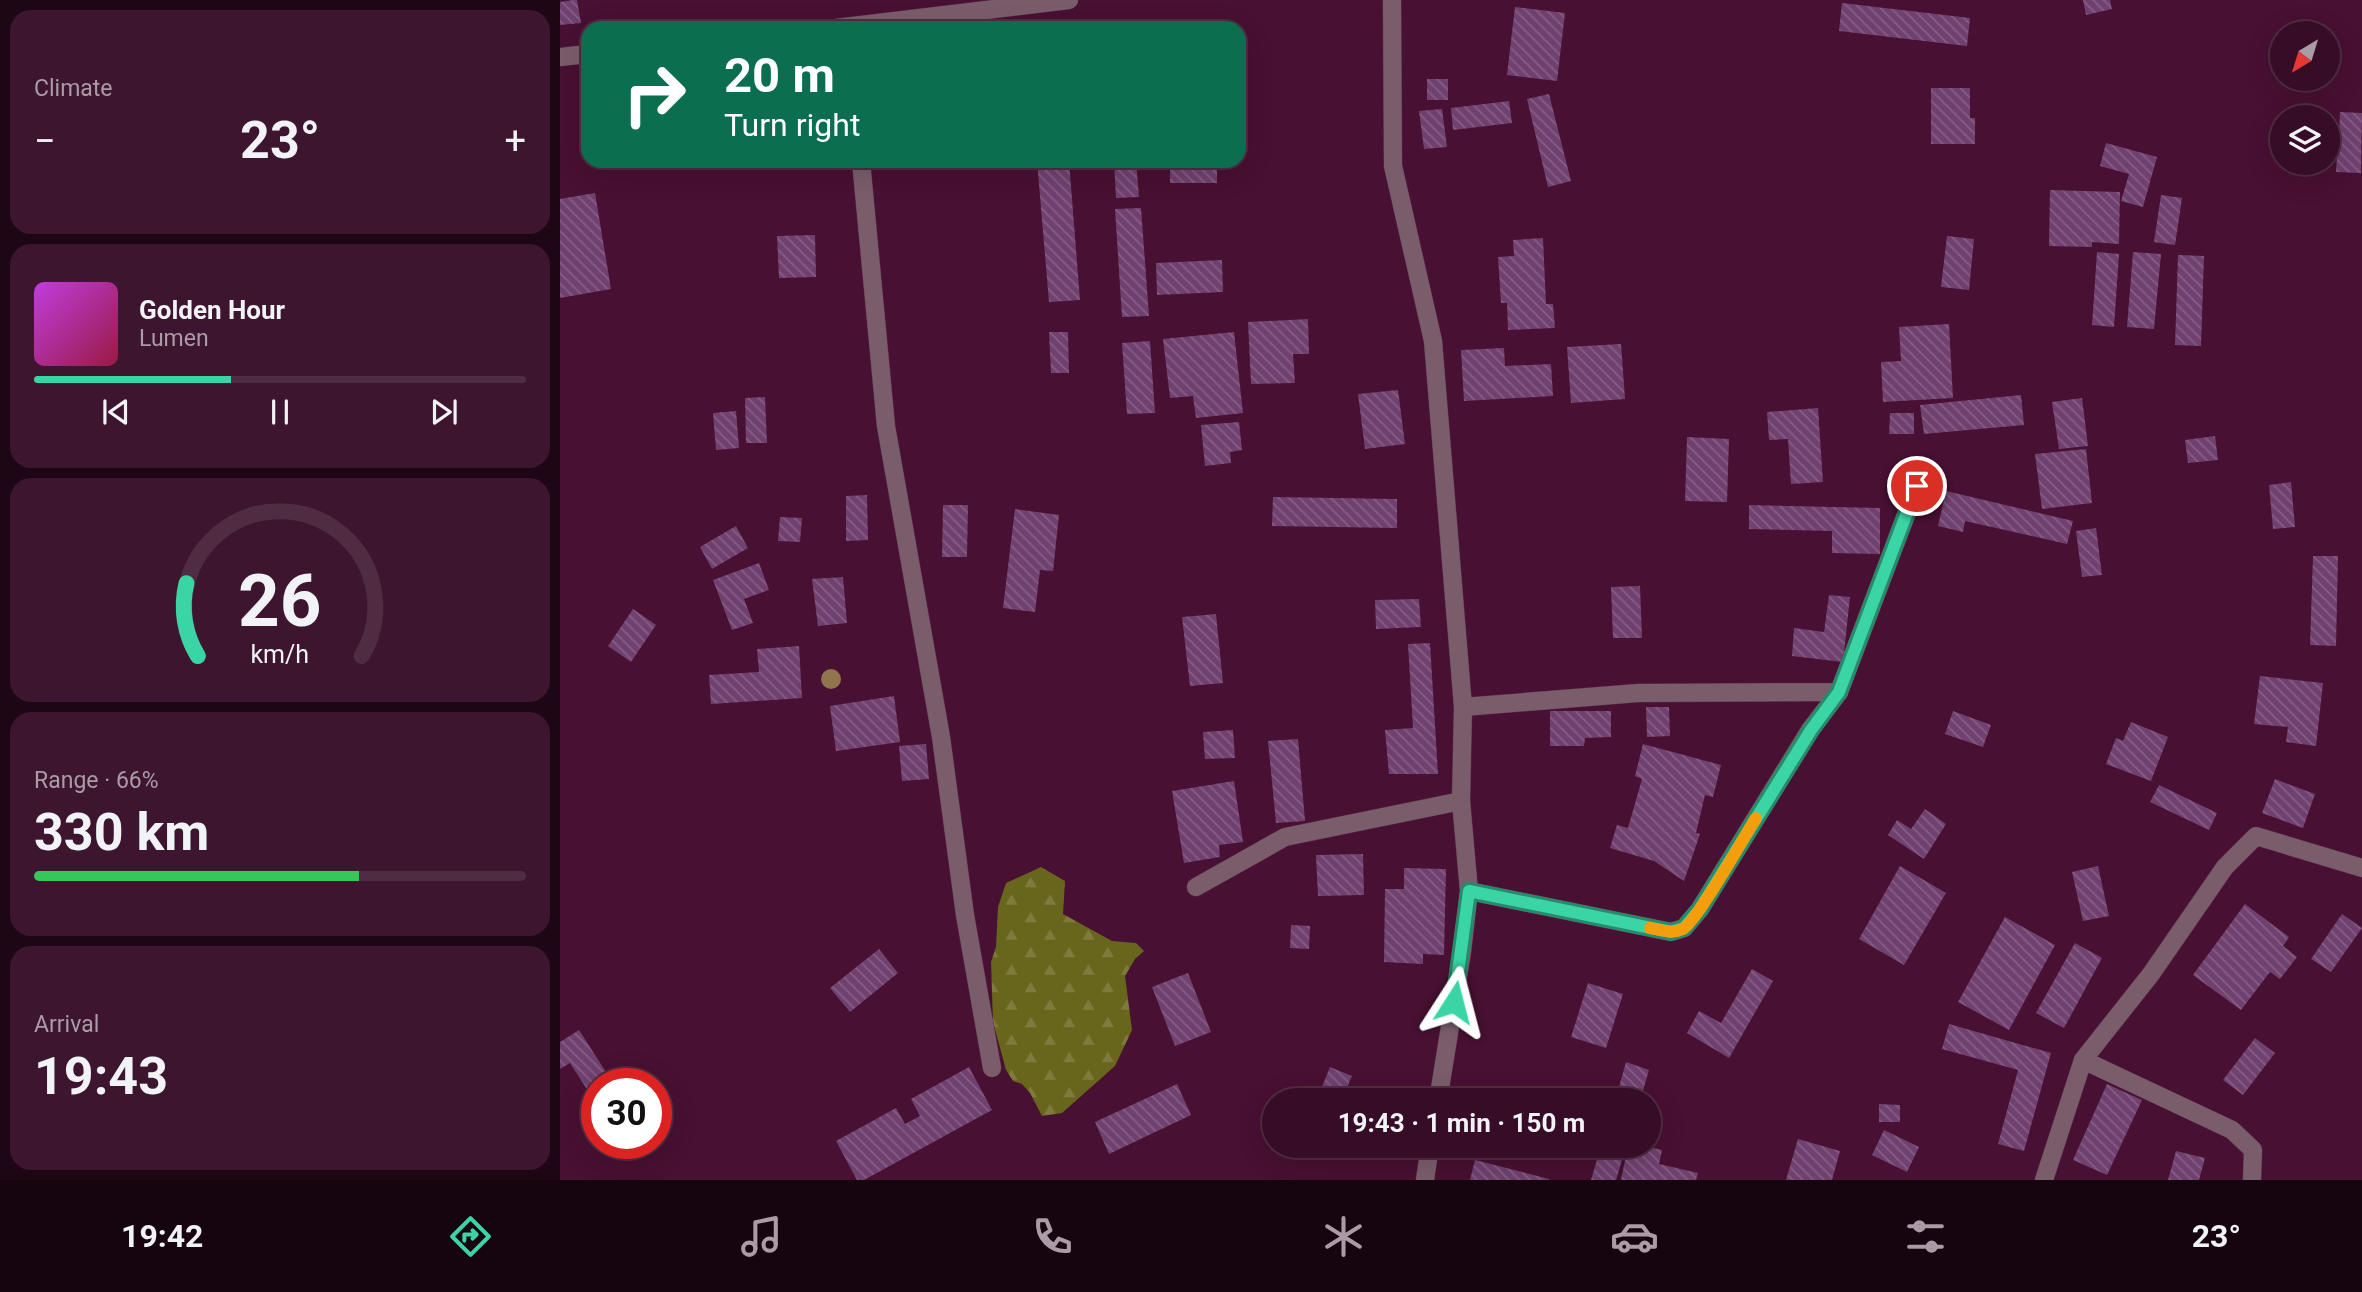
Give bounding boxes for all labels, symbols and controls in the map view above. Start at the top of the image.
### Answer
north arrow [2270,21,2340,91]
map controls [2270,21,2340,175]
text: 20 m [724,47,835,104]
icon: right [609,49,700,140]
text: Climate [34,75,113,102]
button: layers [2270,105,2340,175]
text: Turn right [724,106,860,144]
text: 23° [240,110,320,171]
text: − [34,119,56,163]
text: + [504,119,526,163]
text: Golden Hour [139,295,285,325]
text: Lumen [139,325,209,352]
icon: previous [97,393,135,431]
icon: pause [261,393,299,431]
icon: next [425,393,463,431]
pin [1887,456,1947,516]
icon: arrive [1898,467,1936,505]
text: 26 [238,558,322,644]
text: km/h [251,640,309,669]
text: Range · 66% [34,767,159,794]
text: 330 km [34,802,209,863]
position arrow [1417,965,1491,1039]
text: Arrival [34,1011,99,1038]
text: 19:43 [34,1046,168,1107]
speed limit sign: 30 [581,1068,672,1159]
text: 19:43 · 1 min · 150 m [1338,1108,1585,1138]
icon: directions [446,1212,495,1261]
icon: music [737,1212,786,1261]
icon: phone [1028,1212,1077,1261]
icon: climate [1319,1212,1368,1261]
icon: car [1610,1212,1659,1261]
icon: filters [1901,1212,1950,1261]
text: 19:42 [121,1217,203,1255]
text: 23° [2192,1217,2241,1255]

